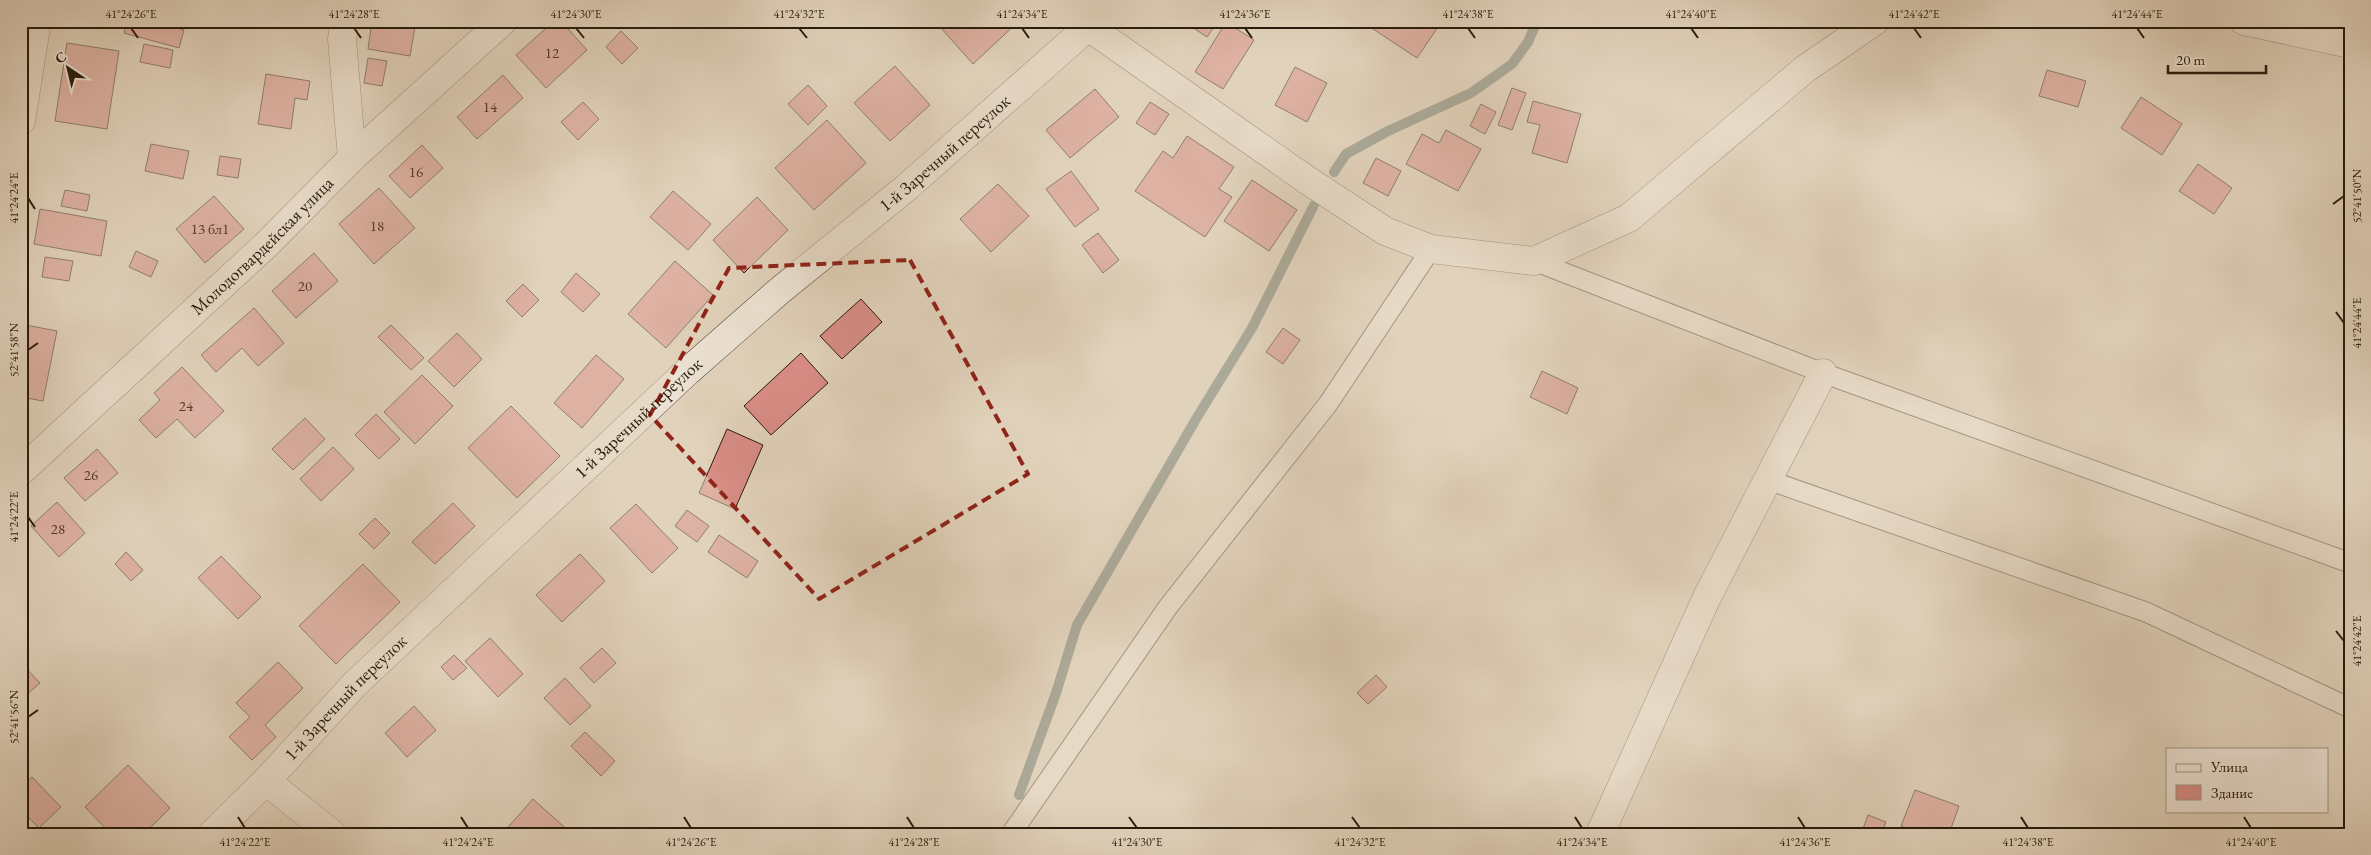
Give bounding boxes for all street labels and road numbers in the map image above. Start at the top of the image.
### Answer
street label: 1-й Заречный переулок [874,89,1015,216]
street label: Молодогвардейская улица [186,171,339,320]
street label: 1-й Заречный переулок [569,352,707,483]
street label: 1-й Заречный переулок [279,629,412,765]

